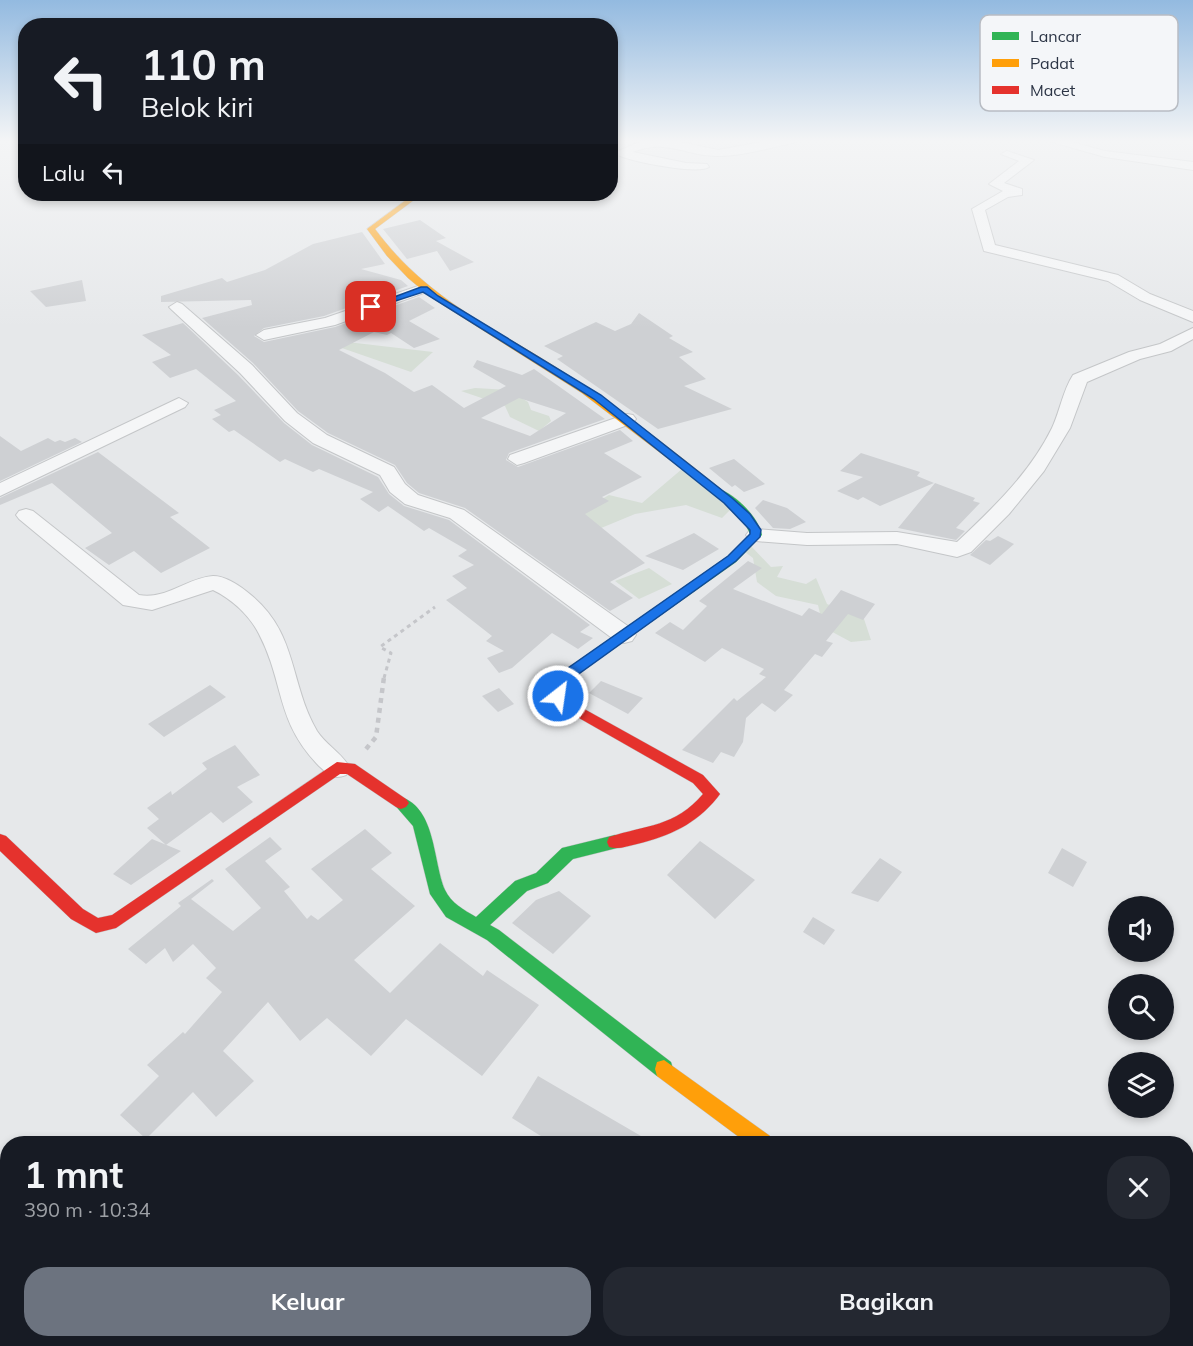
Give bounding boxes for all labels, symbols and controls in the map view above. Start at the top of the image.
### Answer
legend [980,15,1178,111]
text: Lancar [1030,26,1081,46]
text: 110 m [141,38,266,91]
icon: left [42,42,120,120]
text: Padat [1030,53,1075,73]
text: Macet [1030,80,1076,100]
text: Belok kiri [141,90,253,124]
icon: left [97,156,130,189]
text: Lalu [42,159,85,187]
pin [345,281,396,332]
icon: arrive [354,290,387,323]
position arrow [526,664,590,728]
map controls [1108,896,1174,1118]
button: sound [1108,896,1174,962]
button: search [1108,974,1174,1040]
button: layers [1108,1052,1174,1118]
text: 1 mnt [24,1152,123,1197]
button: close [1107,1156,1170,1219]
text: 390 m · 10:34 [24,1197,150,1222]
button: Keluar [24,1267,591,1336]
button: Bagikan [603,1267,1170,1336]

